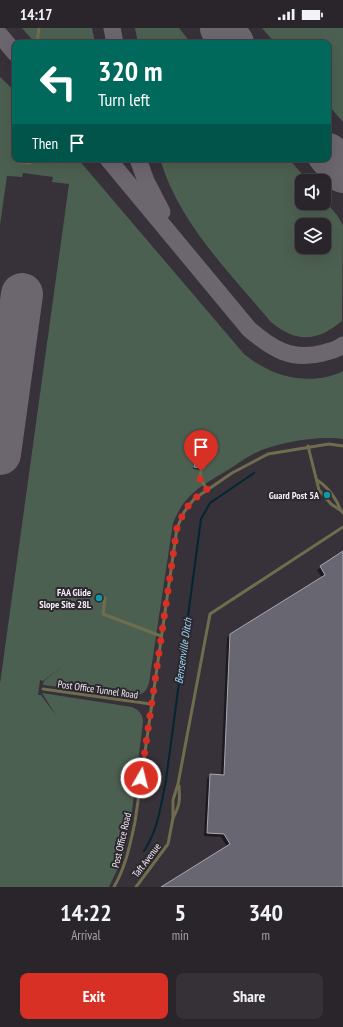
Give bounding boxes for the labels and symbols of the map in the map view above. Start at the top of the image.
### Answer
pin [184,430,218,471]
place label: Guard Post 5A [269,489,320,502]
marker: Guard Post 5A [322,490,332,500]
place label: FAA Glide Slope Site 28L [39,586,92,611]
marker: FAA Glide Slope Site 28L [94,593,104,603]
water label: Bensenville Ditch [171,616,195,685]
street label: Post Office Tunnel Road [57,677,139,702]
position arrow [120,757,162,799]
street label: Post Office Road [109,811,134,869]
street label: Taft Avenue [129,840,164,880]

